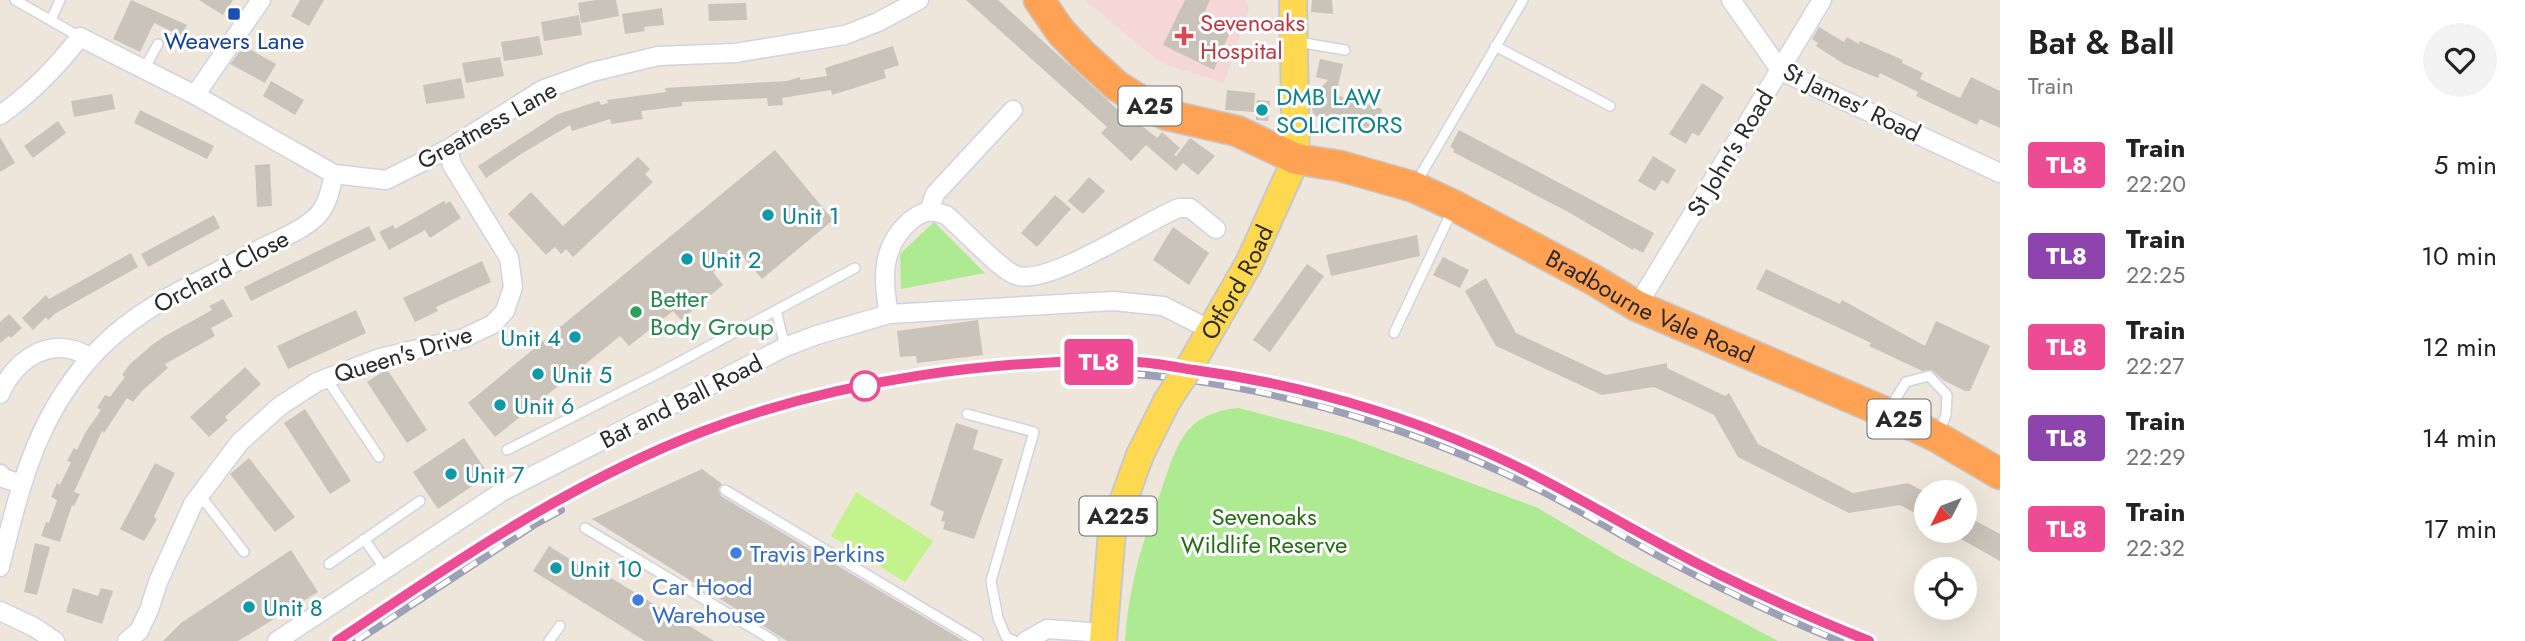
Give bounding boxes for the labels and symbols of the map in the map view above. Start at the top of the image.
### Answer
place label: Sevenoaks Hospital [1200,5,1305,68]
marker: Weavers Lane [226,6,242,22]
place label: Weavers Lane [164,23,304,58]
marker: Sevenoaks Hospital [1174,26,1194,46]
street label: St James' Road [1777,54,1927,150]
street label: Greatness Lane [411,72,563,178]
place label: DMB LAW SOLICITORS [1276,79,1403,142]
street label: St John's Road [1678,83,1782,223]
road number: A25 [1118,86,1182,125]
marker: DMB LAW SOLICITORS [1254,102,1270,118]
place label: Unit 1 [782,198,840,233]
marker: Unit 1 [760,207,776,223]
street label: Otford Road [1191,219,1281,346]
street label: Orchard Close [147,221,295,321]
street label: Bradbourne Vale Road [1540,240,1760,372]
place label: Unit 2 [701,242,761,277]
marker: Unit 2 [679,251,695,267]
place label: Better Body Group [650,281,774,344]
marker: Better Body Group [628,304,644,320]
street label: Queen's Drive [330,316,476,392]
place label: Unit 4 [500,320,561,355]
marker: Unit 4 [567,329,583,345]
line badge: TL8 [1059,339,1139,385]
street label: Bat and Ball Road [594,345,768,457]
place label: Unit 5 [552,357,612,392]
marker: Unit 5 [530,366,546,382]
unlabelled marker [850,371,880,401]
place label: Unit 6 [514,388,575,423]
marker: Unit 6 [492,397,508,413]
road number: A25 [1868,400,1930,438]
place label: Unit 7 [465,457,525,492]
marker: Unit 7 [443,466,459,482]
north arrow [1914,480,1978,542]
road number: A225 [1080,496,1156,536]
park label: Sevenoaks Wildlife Reserve [1181,499,1347,562]
place label: Travis Perkins [750,536,885,571]
marker: Travis Perkins [728,545,744,561]
place label: Unit 10 [570,551,642,586]
marker: Unit 10 [548,560,564,576]
place label: Car Hood Warehouse [652,569,765,632]
place label: Unit 8 [263,590,323,625]
marker: Car Hood Warehouse [630,592,646,608]
marker: Unit 8 [241,599,257,615]

